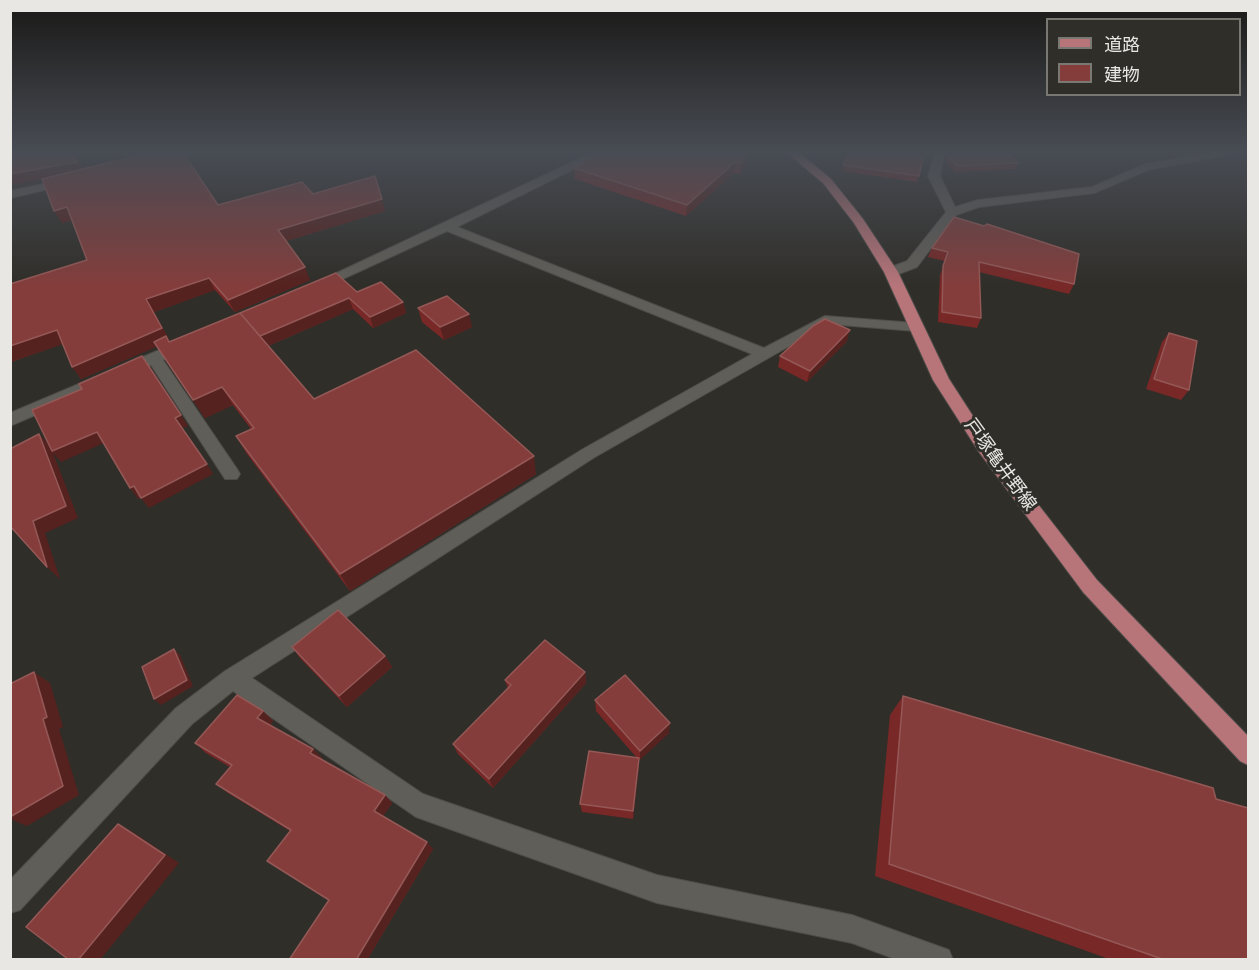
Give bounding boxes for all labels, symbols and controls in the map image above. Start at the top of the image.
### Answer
legend [1046,18,1241,96]
text: 道路 [1104,34,1140,56]
text: 建物 [1104,64,1140,86]
street label: 戸塚亀井野線 [960,415,1040,515]

